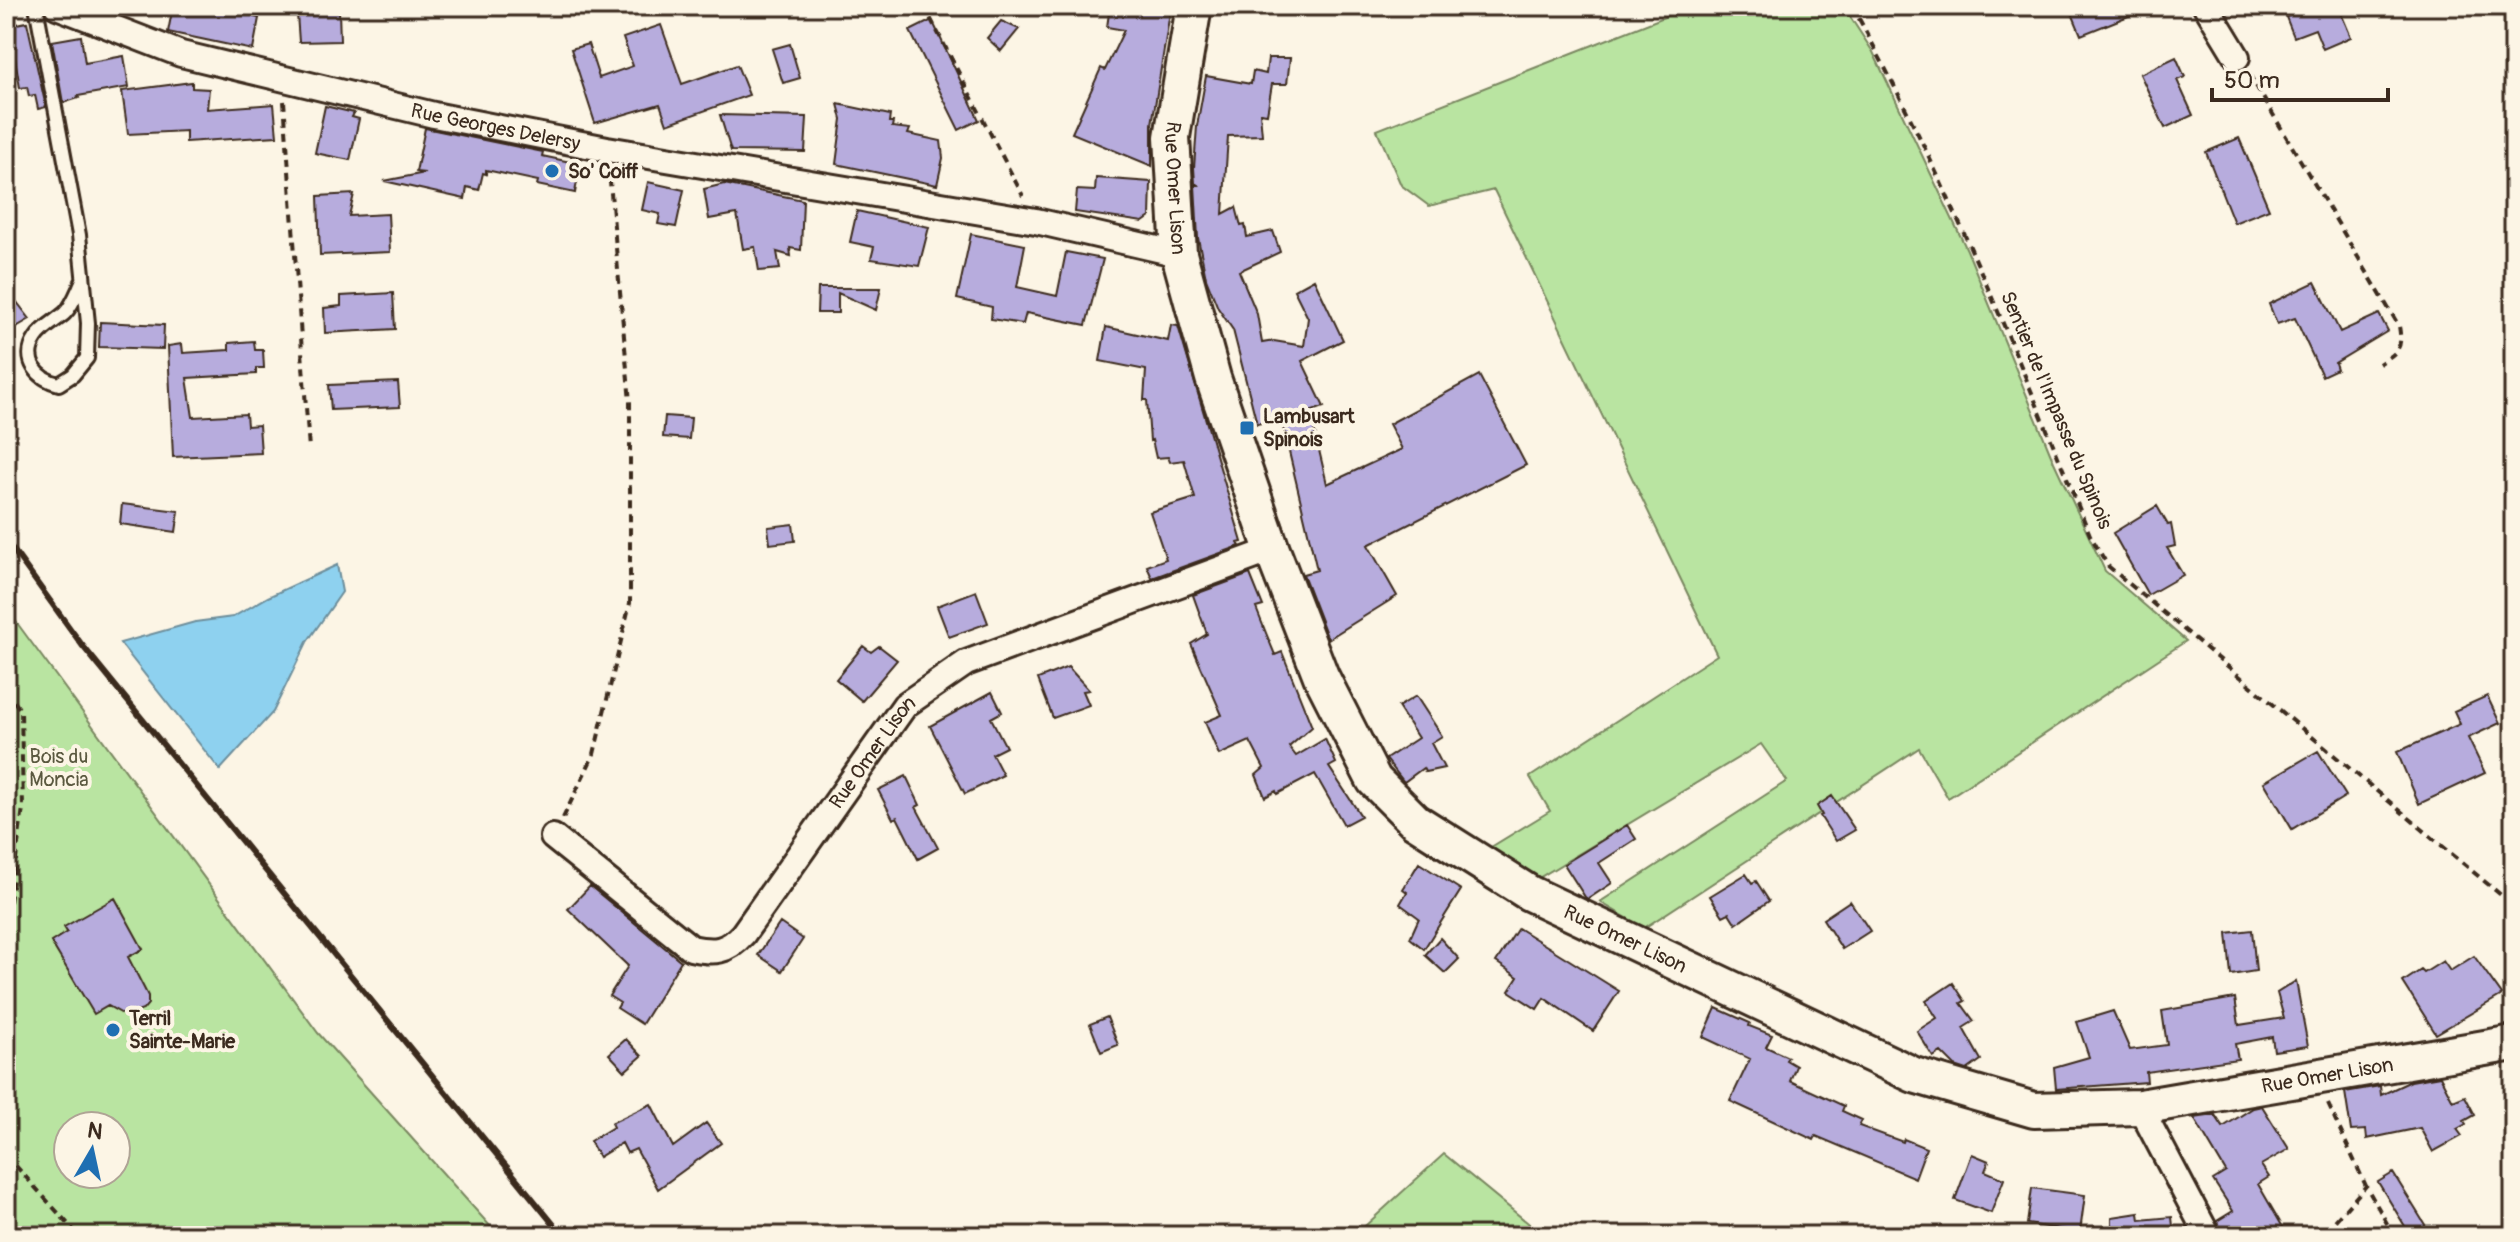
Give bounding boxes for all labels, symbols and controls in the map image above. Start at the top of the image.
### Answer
scale bar [2212,52,2388,102]
text: 50 m [2224,66,2280,95]
street label: Rue Georges Delersy [408,98,583,157]
street label: Rue Omer Lison [1159,120,1191,255]
place label: So' Coiff [568,159,639,184]
marker: So' Coiff [543,162,561,180]
street label: Sentier de l'Impasse du Spinois [1995,288,2118,533]
place label: Lambusart Spinois [1263,404,1356,452]
marker: Lambusart Spinois [1238,419,1256,437]
street label: Rue Omer Lison [824,690,920,814]
park label: Bois du Moncia [29,744,89,792]
street label: Rue Omer Lison [1560,899,1691,979]
place label: Terril Sainte-Marie [128,1006,236,1054]
marker: Terril Sainte-Marie [104,1021,122,1039]
street label: Rue Omer Lison [2259,1052,2395,1099]
north arrow [52,1110,132,1190]
text: N [85,1116,105,1146]

